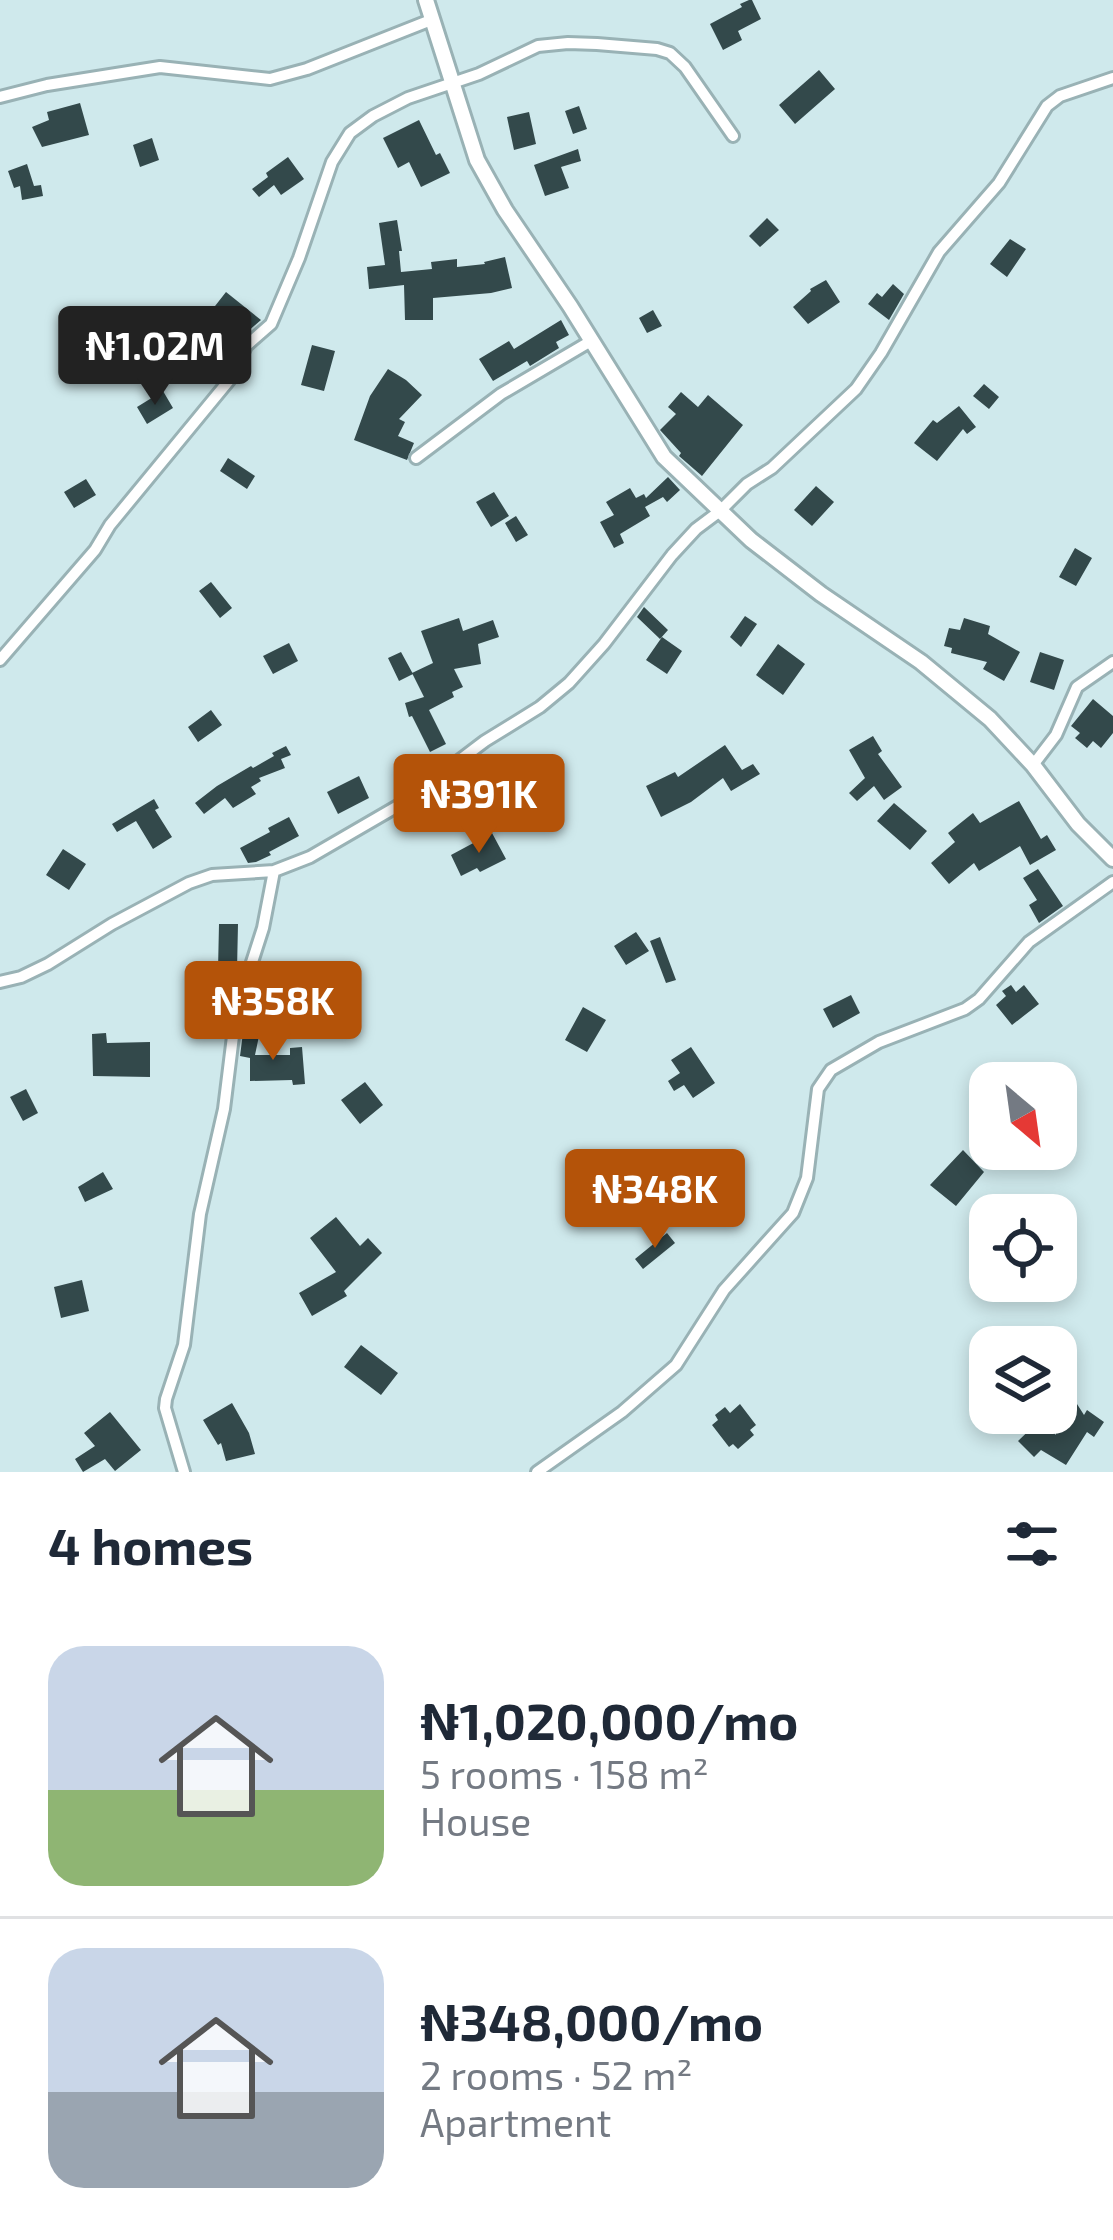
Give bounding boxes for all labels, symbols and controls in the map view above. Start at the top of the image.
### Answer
pin: ₦1.02M [57,306,253,408]
text: ₦1.02M [85,321,225,368]
pin: ₦391K [395,754,563,856]
text: ₦391K [421,769,537,816]
pin: ₦358K [189,961,357,1063]
text: ₦358K [212,976,334,1023]
north arrow [969,1062,1077,1170]
map controls [969,1062,1077,1434]
pin: ₦348K [571,1149,739,1251]
text: ₦348K [592,1164,718,1211]
button: locate [969,1194,1077,1302]
button: layers [969,1326,1077,1434]
icon: filters [999,1511,1065,1577]
text: 4 homes [48,1514,253,1575]
text: ₦1,020,000/mo [420,1689,798,1750]
icon: home [144,1694,288,1838]
text: 5 rooms · 158 m² [420,1750,709,1797]
text: House [420,1797,531,1844]
text: ₦348,000/mo [420,1990,763,2051]
icon: home [144,1996,288,2140]
text: 2 rooms · 52 m² [420,2051,692,2098]
text: Apartment [420,2098,611,2145]

